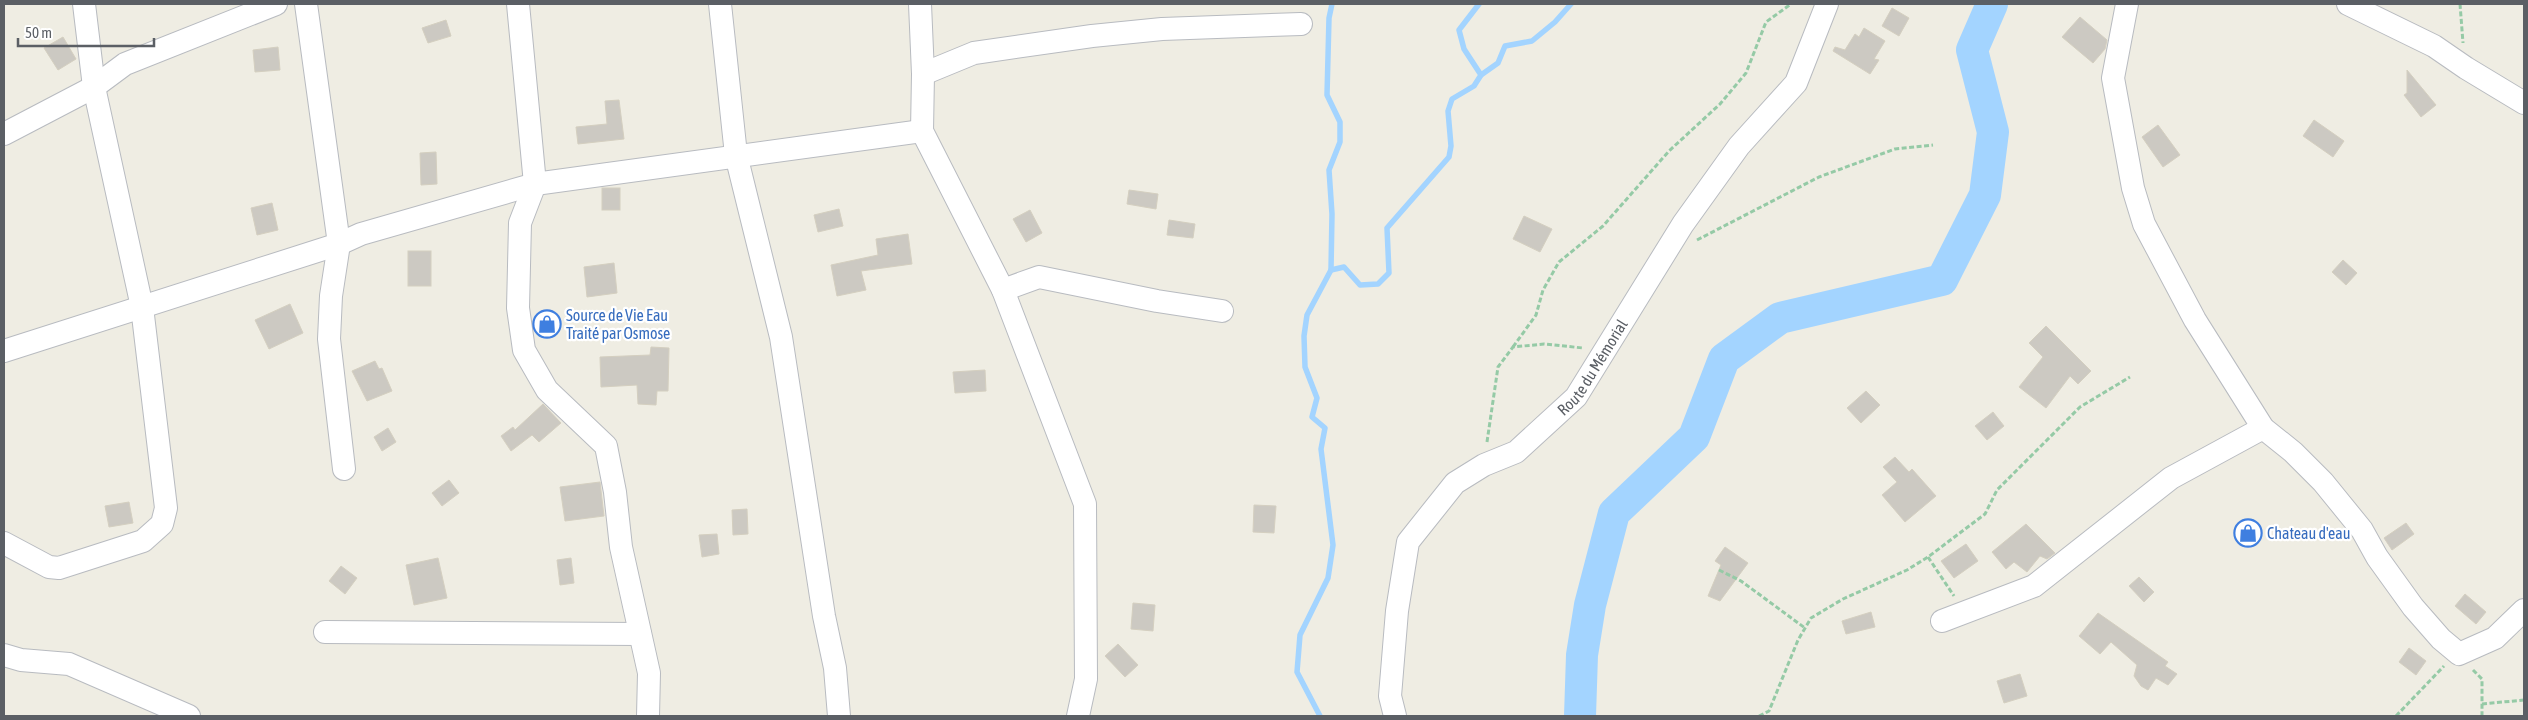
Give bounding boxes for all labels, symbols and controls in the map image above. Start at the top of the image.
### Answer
scale bar [18,15,154,47]
text: 50 m [25,24,52,41]
place label: Source de Vie Eau Traité par Osmose [566,306,670,343]
shop icon: Source de Vie Eau Traité par Osmose [532,309,562,339]
street label: Route du Mémorial [1554,315,1631,419]
shop icon: Chateau d'eau [2233,518,2263,548]
place label: Chateau d'eau [2267,524,2350,542]

